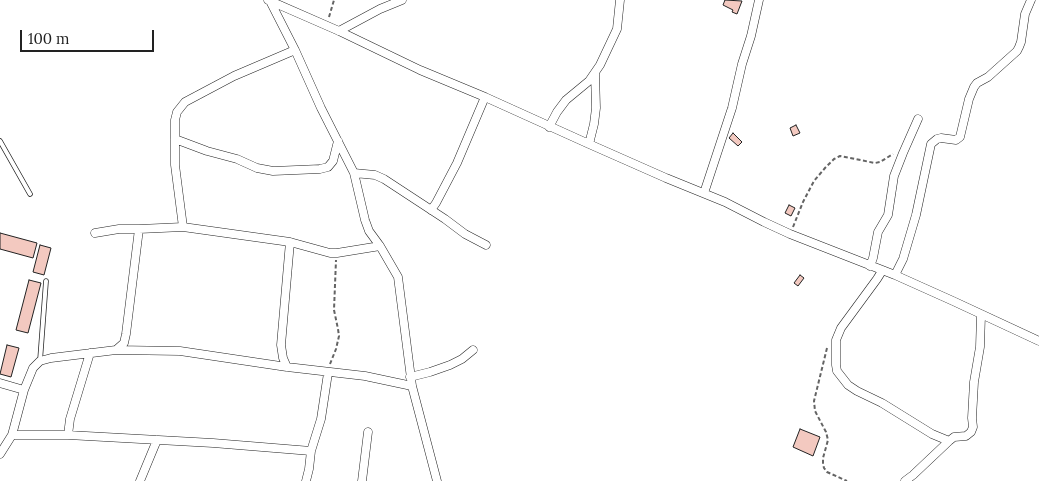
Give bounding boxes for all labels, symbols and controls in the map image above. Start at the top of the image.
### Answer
scale bar [22,20,156,52]
text: 100 m [28,29,69,48]

